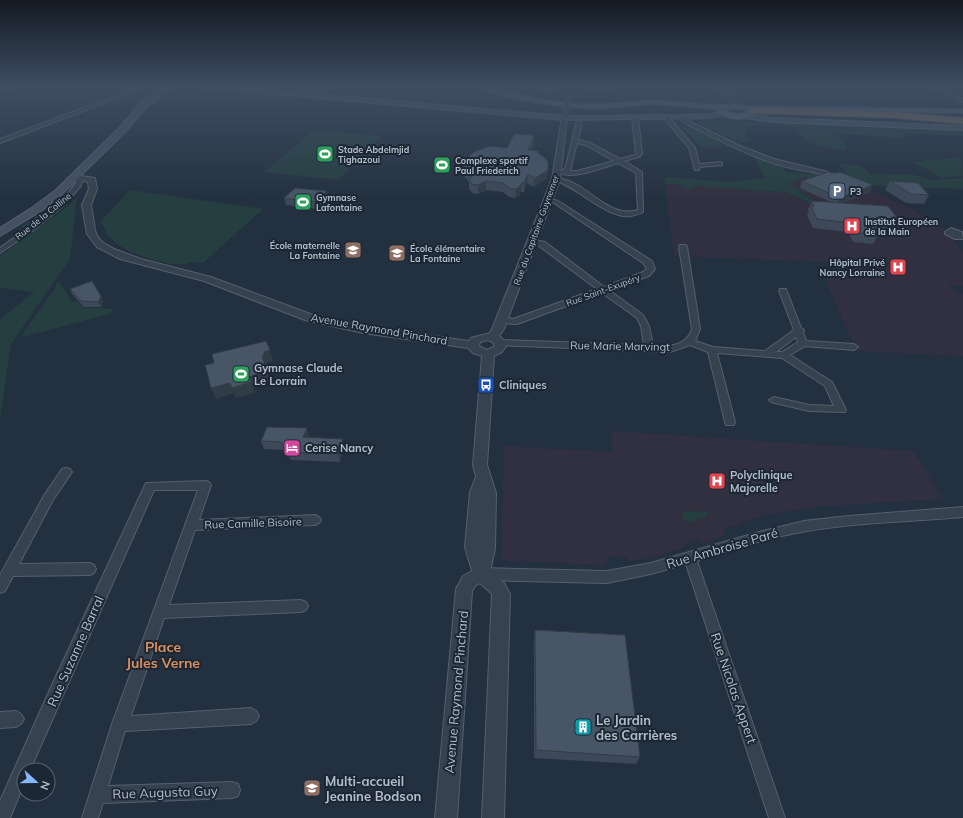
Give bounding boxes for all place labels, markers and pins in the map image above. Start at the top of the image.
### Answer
sports icon: Stade Abdelmjid Tighazoui [315,144,335,164]
place label: Stade Abdelmjid Tighazoui [338,144,409,165]
sports icon: Complexe sportif Paul Friederich [432,155,452,175]
place label: Complexe sportif Paul Friederich [455,155,528,176]
parking icon: P3 [827,181,847,201]
place label: P3 [850,186,861,197]
sports icon: Gymnase Lafontaine [293,192,313,212]
place label: Gymnase Lafontaine [316,192,362,213]
hospital icon: Institut Européen de la Main [842,216,862,236]
place label: Institut Européen de la Main [865,216,938,237]
place label: École maternelle La Fontaine [270,240,340,261]
school or university icon: École maternelle La Fontaine [343,240,363,260]
school or university icon: École élémentaire La Fontaine [387,243,407,263]
place label: École élémentaire La Fontaine [410,243,485,264]
place label: Hôpital Privé Nancy Lorraine [820,257,885,279]
hospital icon: Hôpital Privé Nancy Lorraine [888,257,908,277]
place label: Gymnase Claude Le Lorrain [254,361,343,388]
sports icon: Gymnase Claude Le Lorrain [231,364,251,384]
bus stop icon: Cliniques [476,375,496,395]
place label: Cliniques [499,378,547,392]
hotel icon: Cerise Nancy [282,438,302,458]
place label: Cerise Nancy [305,441,373,455]
place label: Polyclinique Majorelle [730,468,793,495]
hospital icon: Polyclinique Majorelle [707,471,727,491]
place label: Le Jardin des Carrières [596,712,677,743]
building icon: Le Jardin des Carrières [573,717,593,737]
place label: Multi-accueil Jeanine Bodson [325,773,421,804]
school or university icon: Multi-accueil Jeanine Bodson [302,778,322,798]

